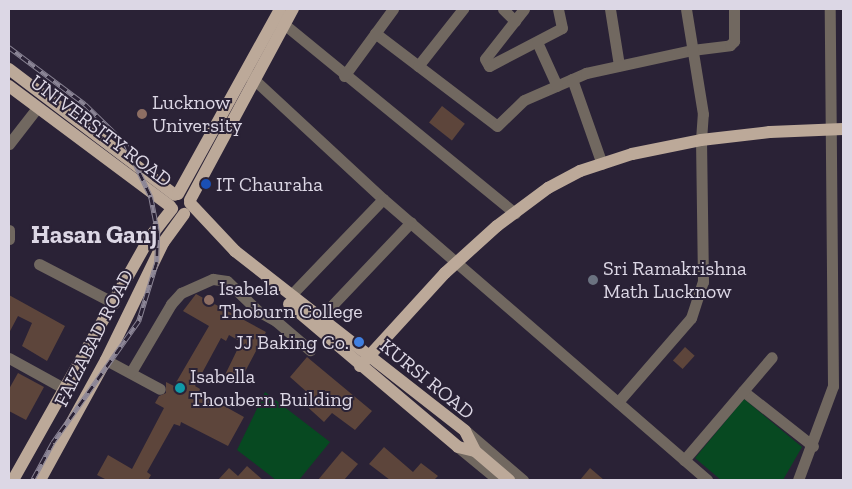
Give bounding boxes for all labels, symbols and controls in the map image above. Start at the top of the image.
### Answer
street label: UNIVERSITY ROAD [25,70,177,192]
place label: Lucknow University [152,90,242,137]
marker: Lucknow University [136,108,148,120]
place label: IT Chauraha [216,172,323,196]
marker: IT Chauraha [200,178,212,190]
district label: Hasan Ganj [31,219,157,249]
place label: Sri Ramakrishna Math Lucknow [603,256,747,303]
street label: FAIZABAD ROAD [49,265,139,411]
marker: Sri Ramakrishna Math Lucknow [587,274,599,286]
place label: Isabela Thoburn College [219,276,363,323]
marker: Isabela Thoburn College [203,294,215,306]
place label: JJ Baking Co. [235,330,349,354]
street label: KURSI ROAD [375,334,479,424]
marker: JJ Baking Co. [353,336,365,348]
place label: Isabella Thoubern Building [190,364,353,411]
marker: Isabella Thoubern Building [174,382,186,394]

